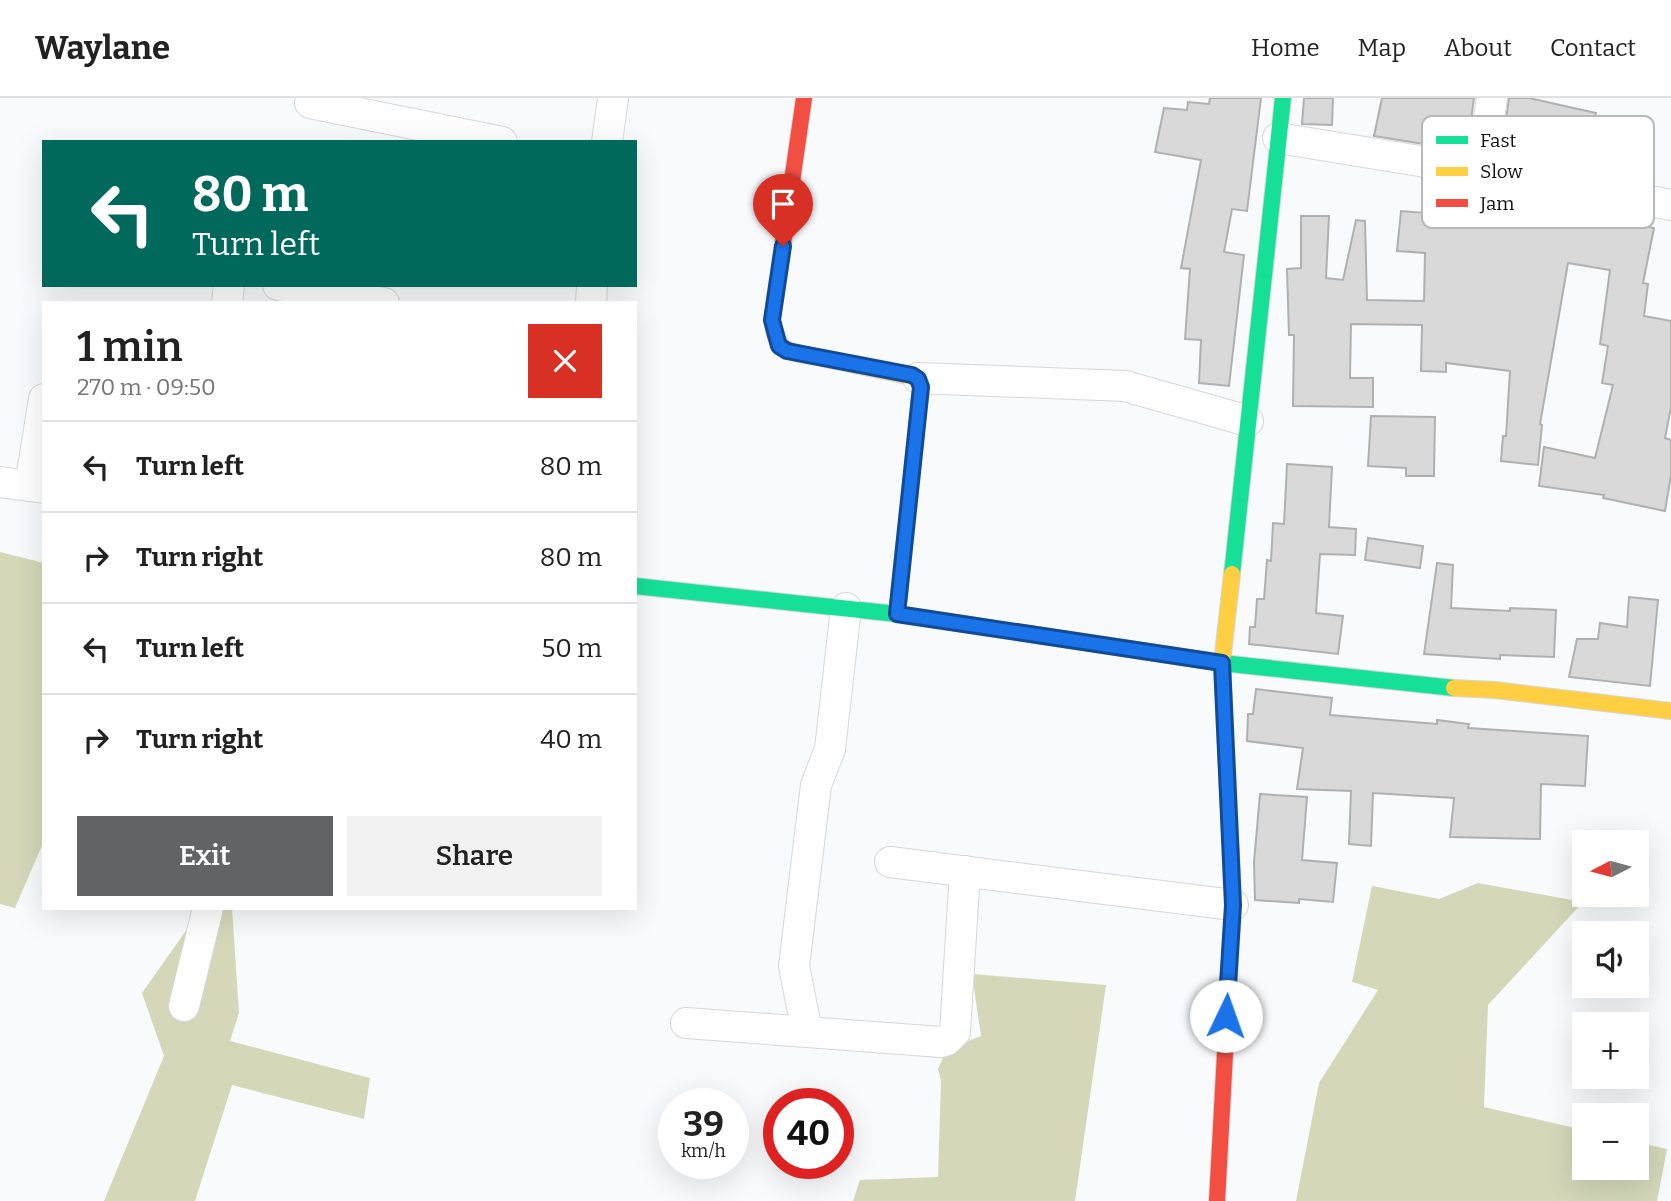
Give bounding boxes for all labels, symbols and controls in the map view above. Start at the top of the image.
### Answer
text: Waylane [35,28,170,68]
text: Home [1251,34,1320,62]
text: Map [1358,34,1406,62]
text: About [1444,34,1512,62]
text: Contact [1550,34,1636,62]
legend [1422,116,1654,228]
text: Fast [1480,129,1517,152]
text: Slow [1480,160,1523,183]
text: 80 m [192,165,308,224]
icon: left [77,168,168,259]
pin [753,174,813,246]
icon: arrive [764,185,802,223]
text: Jam [1479,192,1514,215]
text: Turn left [192,225,320,263]
text: 1 min [77,322,183,372]
button: close [528,324,602,398]
text: 270 m · 09:50 [77,373,216,401]
icon: left [77,448,115,486]
text: Turn left [136,451,244,482]
text: 80 m [540,451,602,482]
icon: right [77,539,115,577]
text: Turn right [136,542,263,573]
text: 80 m [540,542,602,573]
icon: left [77,630,115,668]
text: Turn left [136,633,244,664]
text: 50 m [541,633,602,664]
icon: right [77,721,115,759]
text: Turn right [136,724,263,755]
text: 40 m [540,724,602,755]
button: Exit [77,816,333,896]
button: Share [347,816,602,896]
north arrow [1572,830,1648,906]
map controls [1572,830,1649,1180]
button: sound [1572,921,1649,998]
position arrow [1189,979,1263,1053]
button: + [1572,1012,1649,1089]
speed limit sign: 40 [763,1088,854,1179]
text: 39 [683,1103,724,1145]
button: − [1572,1103,1649,1180]
text: km/h [681,1140,726,1162]

